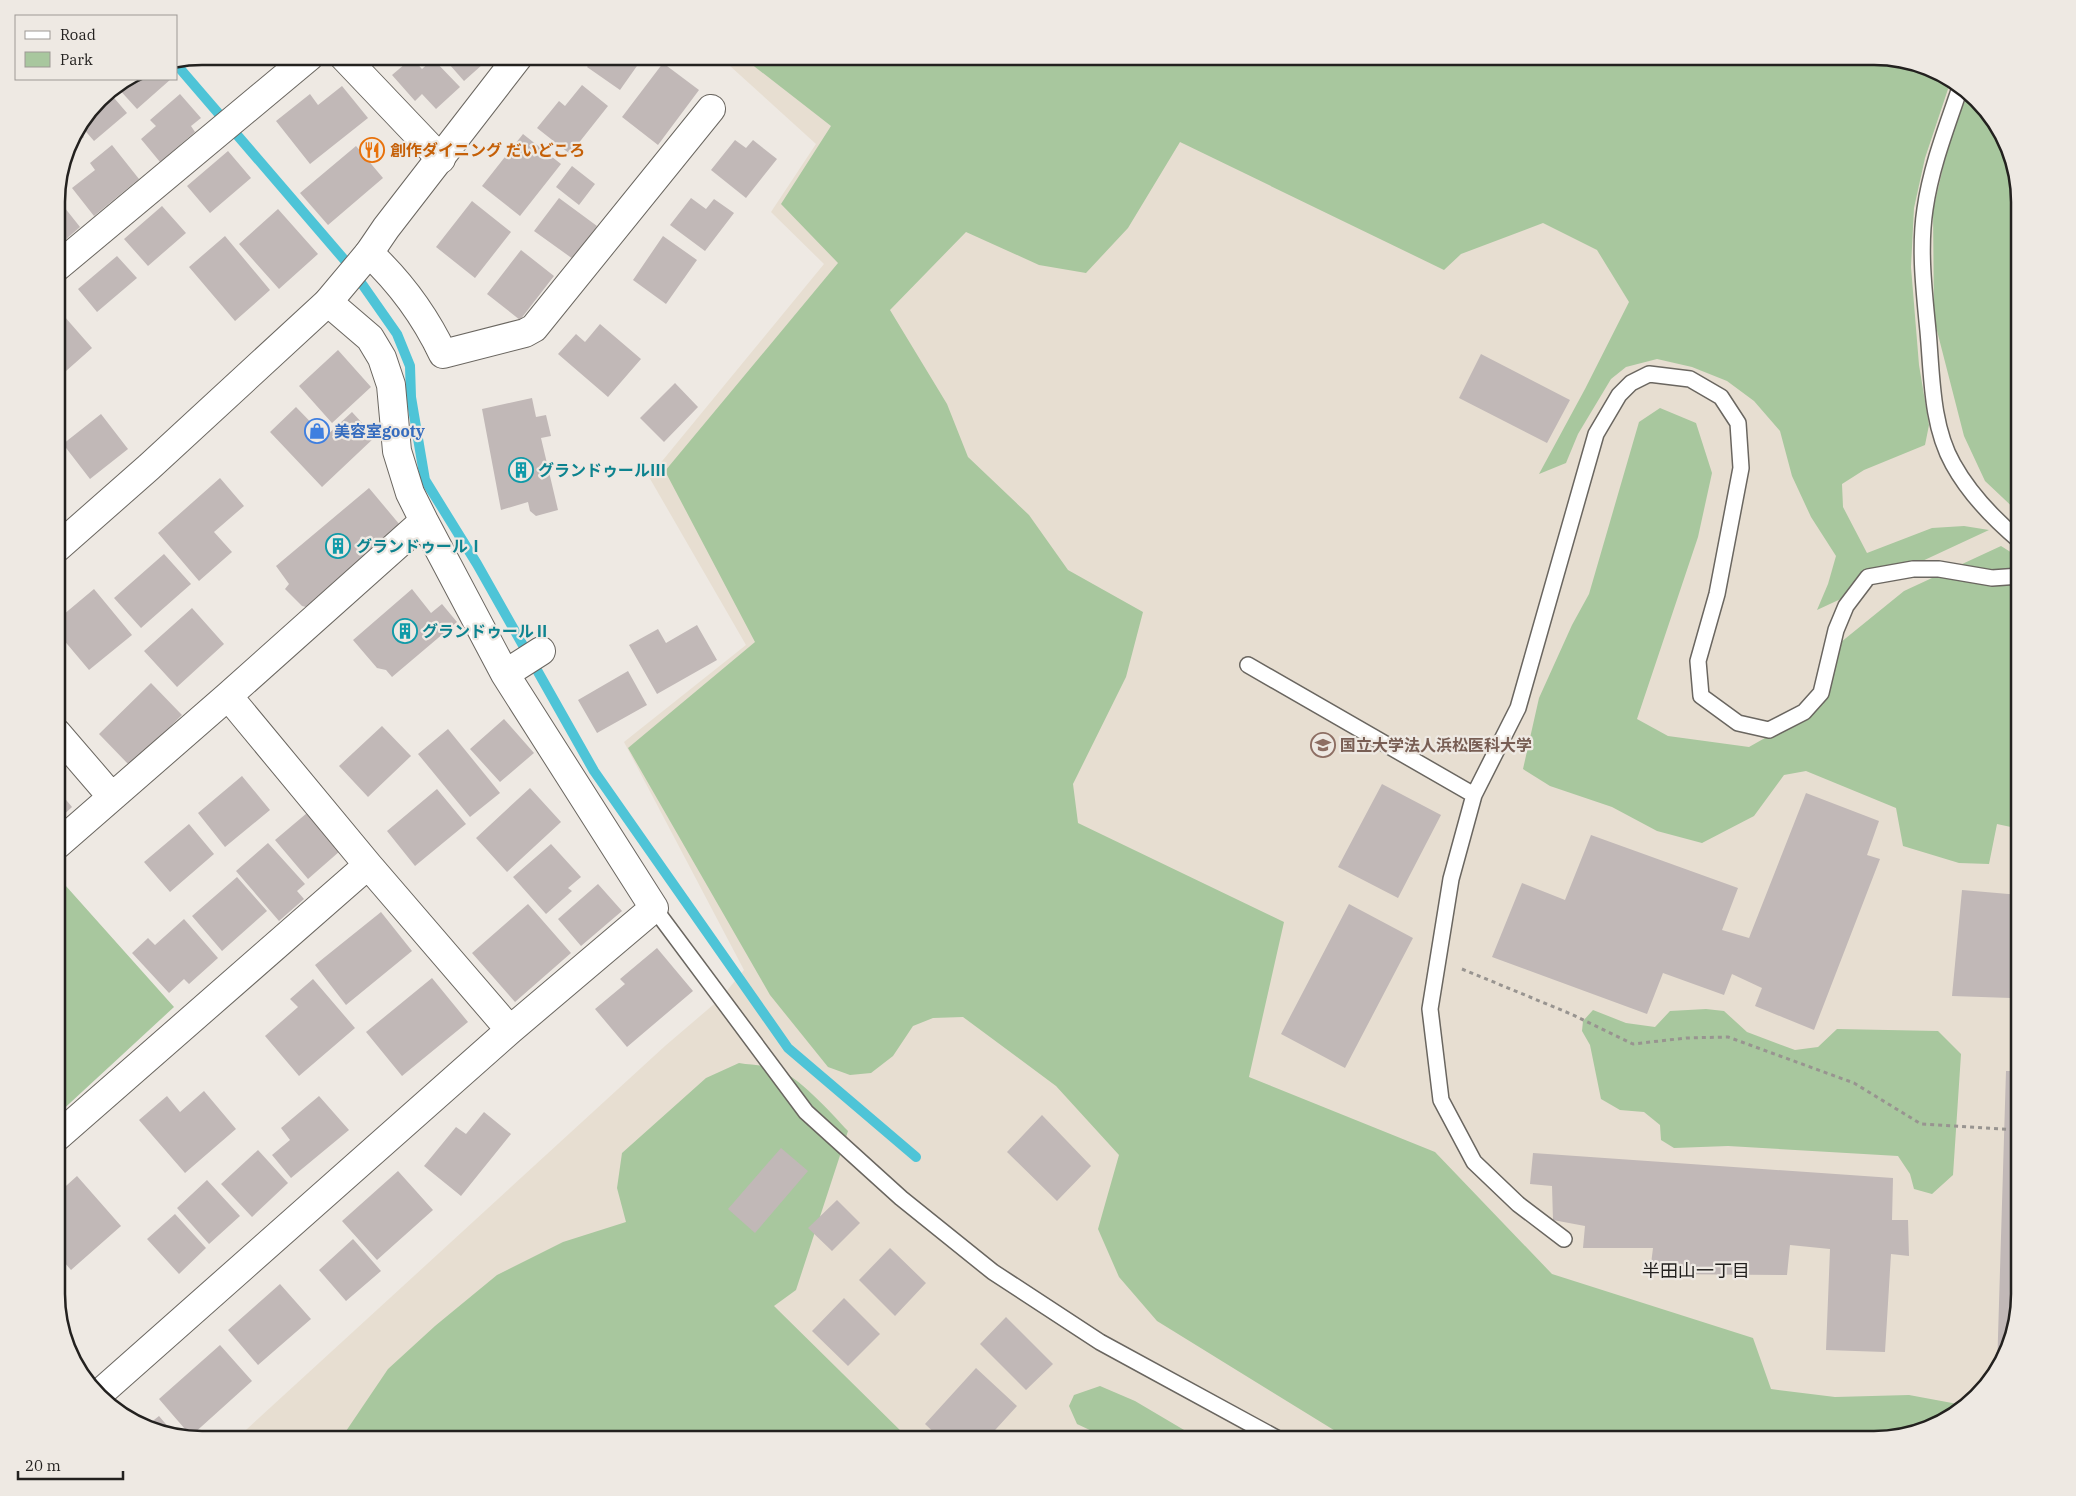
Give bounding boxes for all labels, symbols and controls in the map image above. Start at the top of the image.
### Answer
legend [15,15,178,80]
text: Road [60,25,96,44]
text: Park [60,50,93,69]
restaurant icon: 創作ダイニング だいどころ [359,137,385,163]
place label: 創作ダイニング だいどころ [390,140,585,160]
shop icon: 美容室gooty [304,418,330,444]
place label: 美容室gooty [334,421,426,441]
building icon: グランドゥールⅢ [508,457,534,483]
place label: グランドゥールⅢ [538,460,666,480]
building icon: グランドゥールⅠ [325,533,351,559]
place label: グランドゥールⅠ [356,536,484,556]
building icon: グランドゥールⅡ [392,618,418,644]
place label: グランドゥールⅡ [422,621,550,641]
school or university icon: 国立大学法人浜松医科大学 [1310,732,1336,758]
place label: 国立大学法人浜松医科大学 [1340,735,1532,755]
district label: 半田山一丁目 [1642,1259,1750,1282]
scale bar [18,1448,122,1480]
text: 20 m [25,1456,61,1475]

